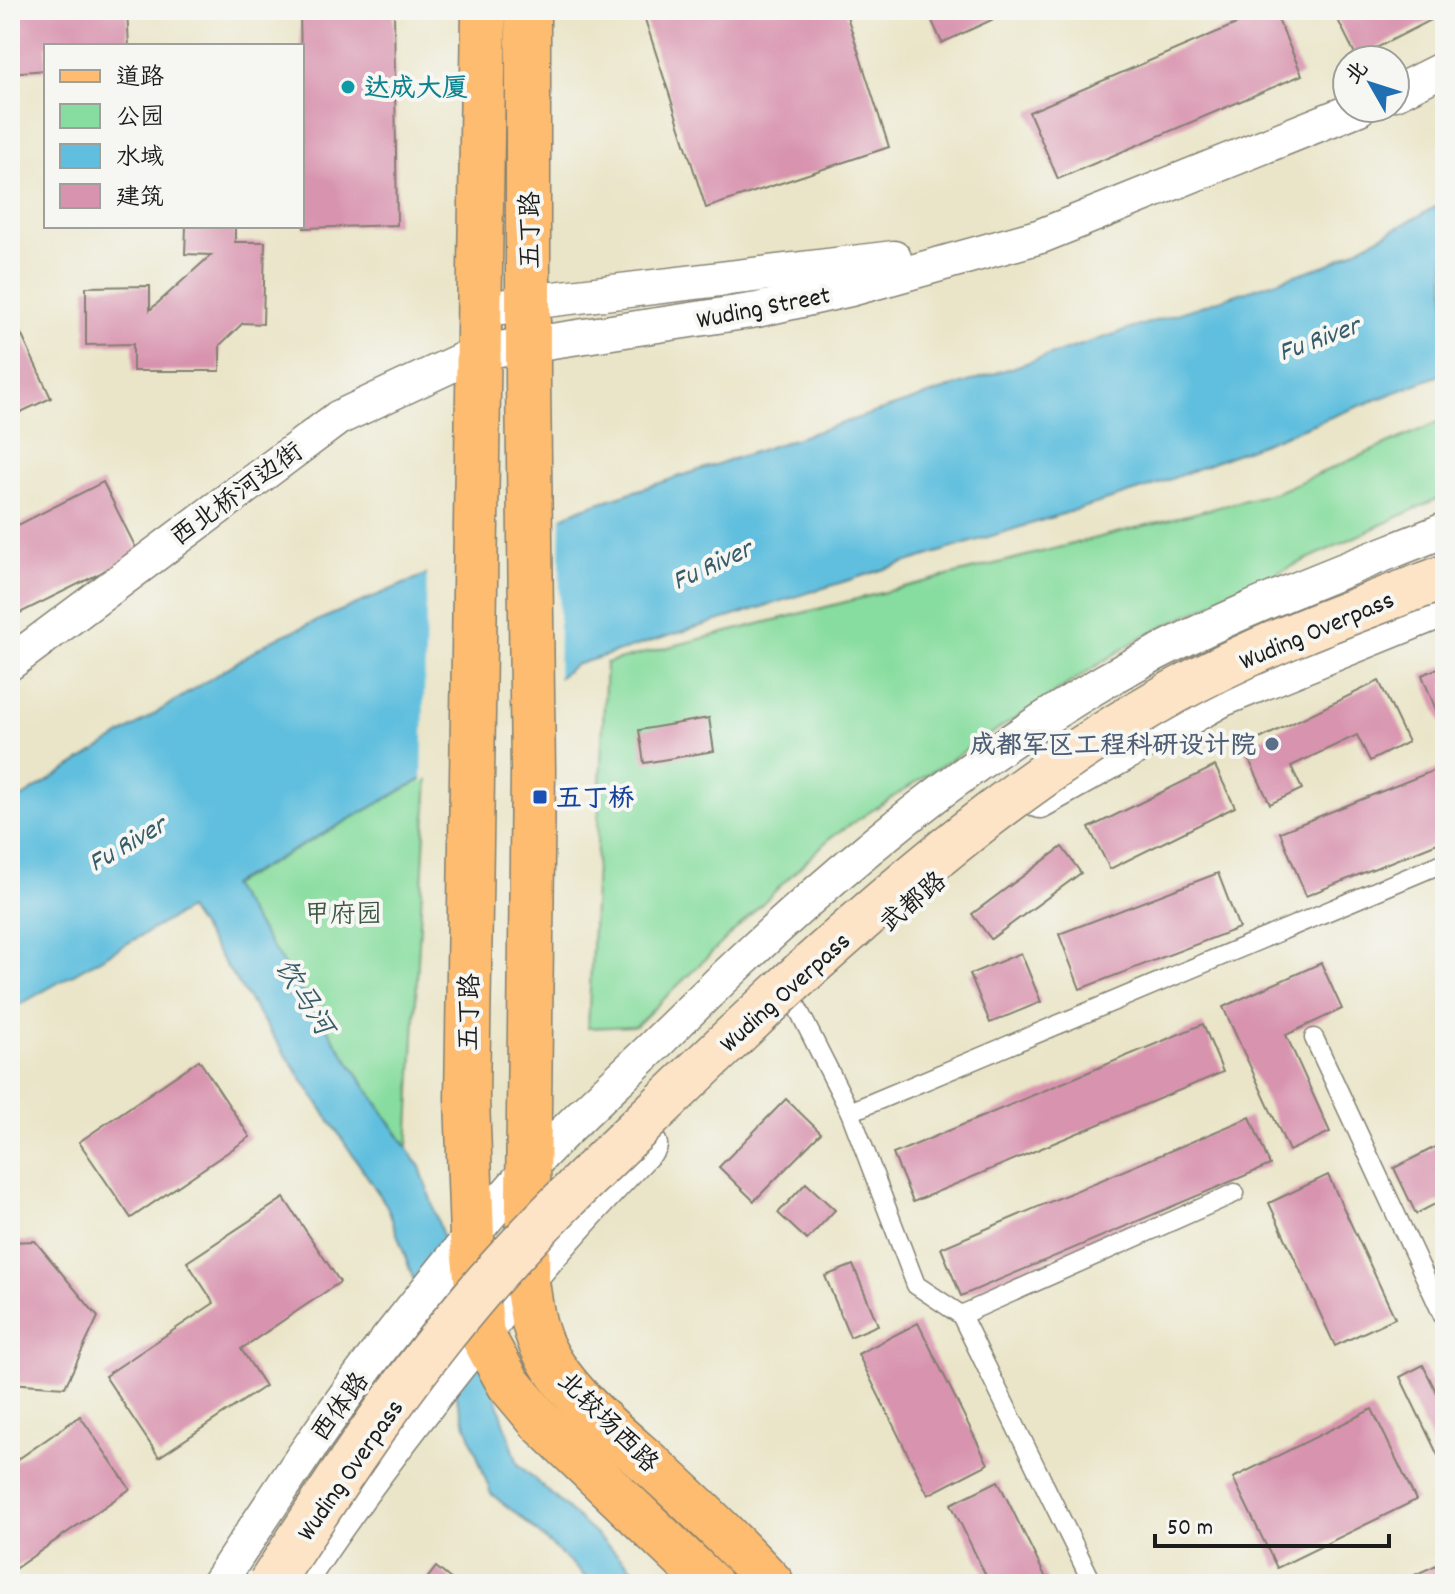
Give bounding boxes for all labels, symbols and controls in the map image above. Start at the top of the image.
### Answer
legend [44,44,304,228]
north arrow [1331,44,1411,124]
text: 北 [1339,55,1377,92]
text: 道路 [116,62,164,96]
place label: 达成大厦 [364,72,468,109]
marker: 达成大厦 [339,78,357,96]
text: 公园 [116,102,164,136]
text: 水域 [116,142,164,176]
text: 建筑 [116,182,164,216]
street label: 五丁路 [514,191,551,269]
street label: Wuding Street [694,278,834,341]
water label: Fu River [1273,307,1369,375]
street label: 西北桥河边街 [164,435,312,557]
water label: Fu River [667,530,763,603]
street label: Wuding Overpass [1234,583,1401,682]
place label: 成都军区工程科研设计院 [970,729,1256,766]
marker: 成都军区工程科研设计院 [1263,735,1281,753]
place label: 五丁桥 [556,782,634,819]
marker: 五丁桥 [531,788,549,806]
water label: Fu River [82,806,178,885]
street label: 武都路 [872,864,956,943]
park label: 甲府园 [304,898,382,935]
street label: Wuding Overpass [713,925,860,1063]
water label: 饮马河 [263,952,343,1048]
street label: 五丁路 [452,973,491,1051]
street label: 北较场西路 [547,1364,666,1483]
street label: 西体路 [304,1366,380,1450]
street label: Wuding Overpass [289,1393,414,1549]
scale bar [1155,1498,1389,1548]
text: 50 m [1167,1512,1213,1546]

